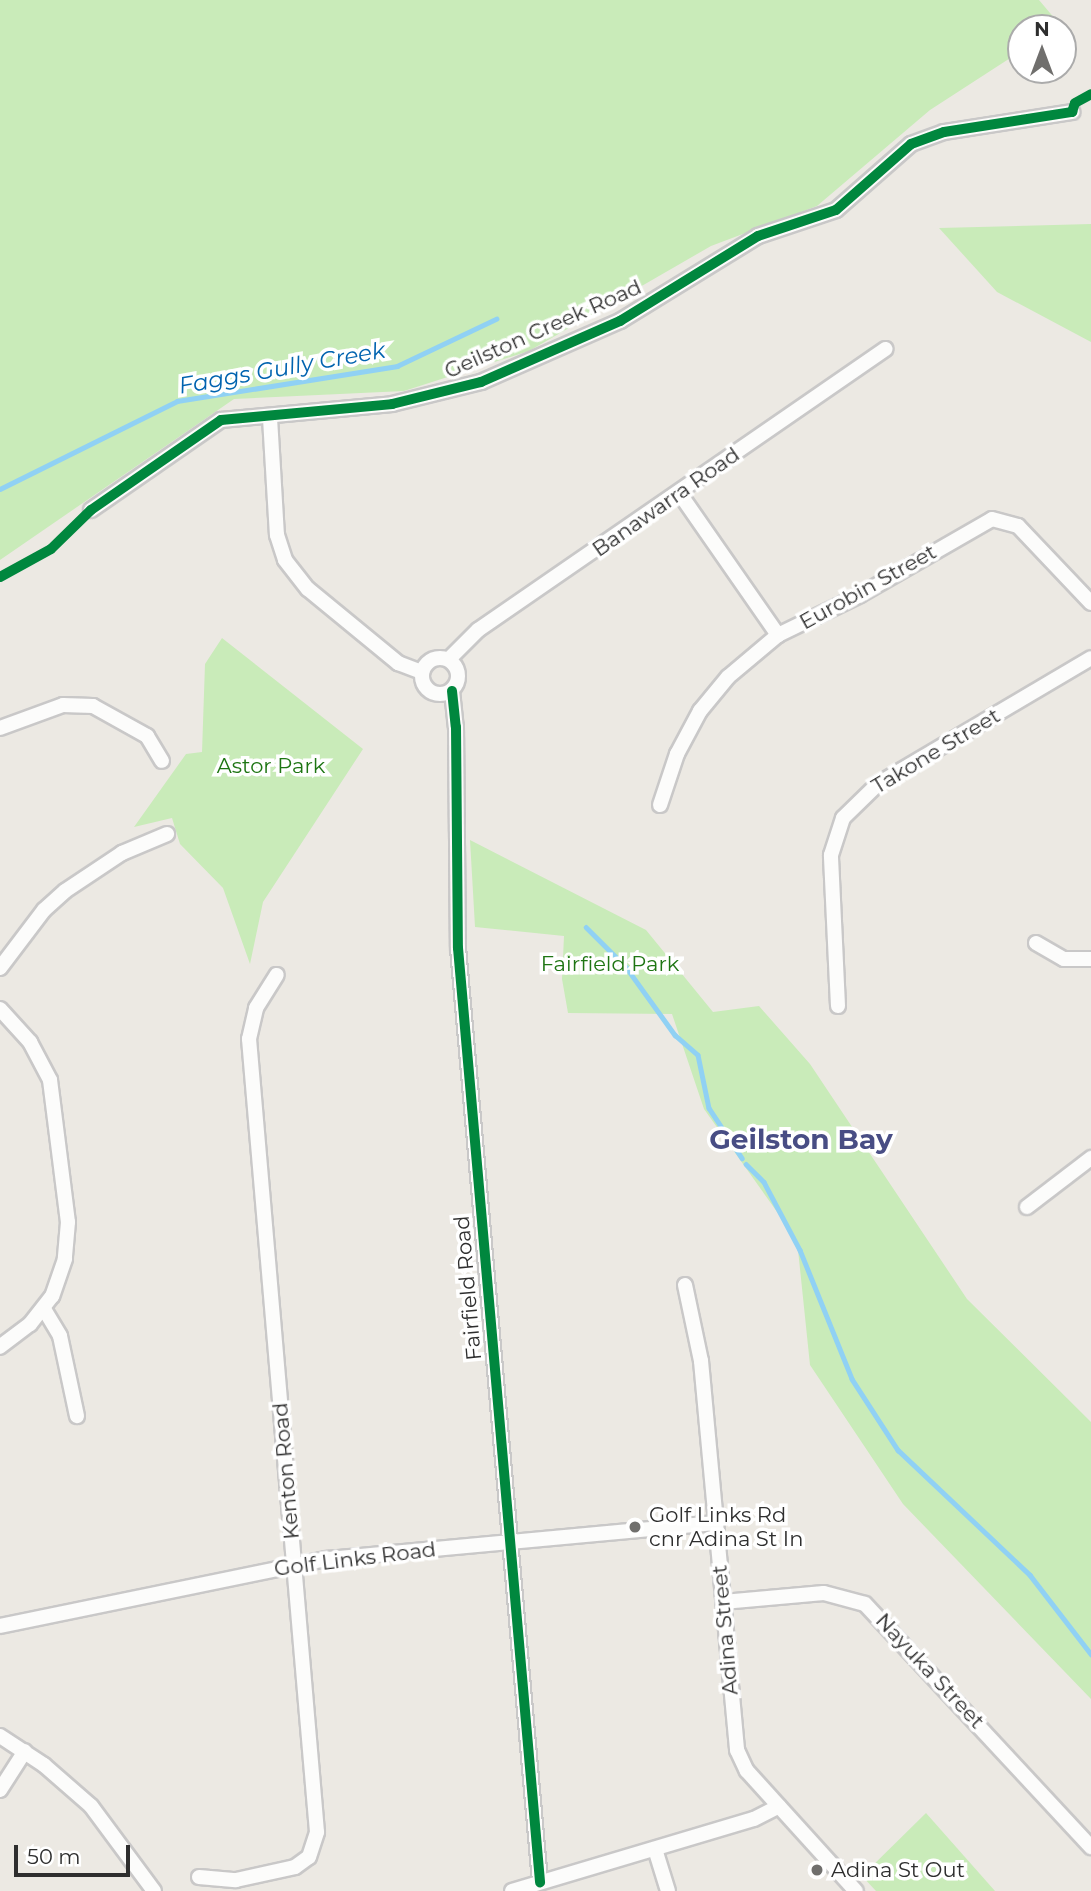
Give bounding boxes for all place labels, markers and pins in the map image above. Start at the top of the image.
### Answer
place label: Golf Links Rd cnr Adina St In [649,1502,803,1552]
marker: Golf Links Rd cnr Adina St In [627,1519,643,1535]
place label: Adina St Out [831,1857,965,1883]
marker: Adina St Out [809,1862,825,1878]

